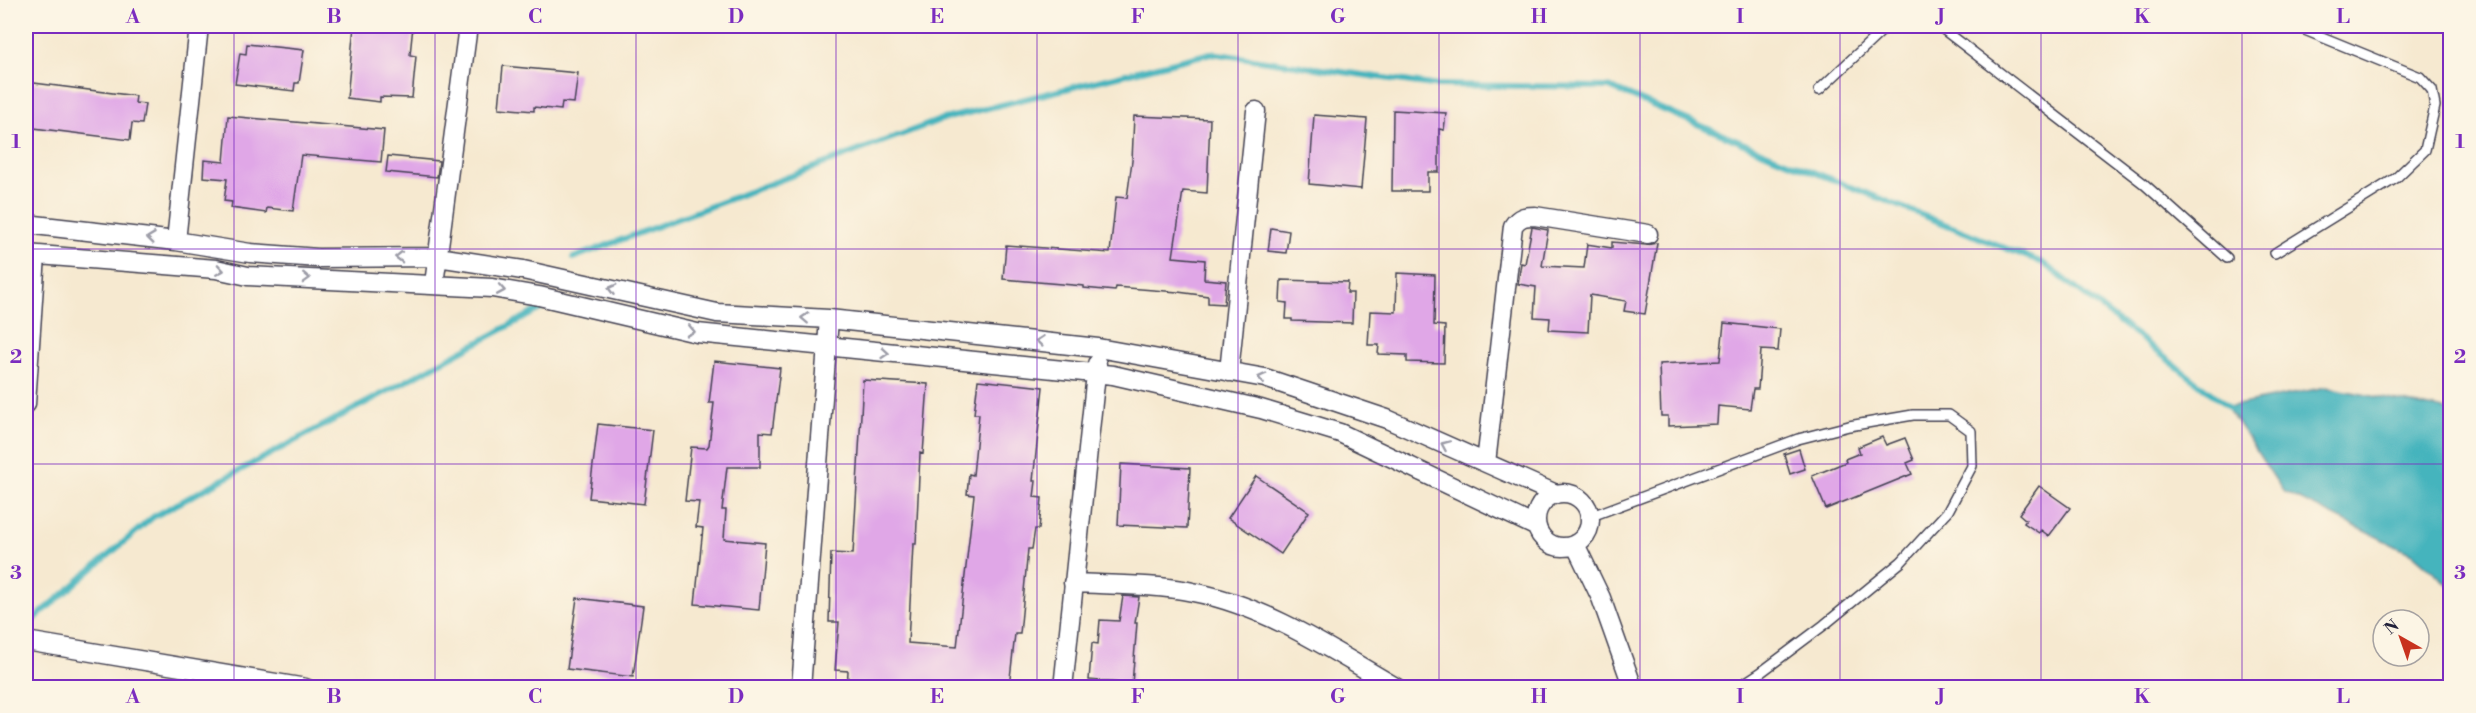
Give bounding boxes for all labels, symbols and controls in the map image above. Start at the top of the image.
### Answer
text: A [125,5,141,30]
text: B [326,5,342,30]
text: C [528,5,542,30]
text: D [728,5,744,30]
text: E [930,5,944,30]
text: F [1131,5,1145,30]
text: G [1330,5,1346,30]
text: H [1531,5,1548,30]
text: I [1736,5,1744,30]
text: J [1934,5,1945,30]
text: K [2134,5,2151,30]
text: L [2336,5,2350,30]
text: 1 [11,130,21,155]
text: 1 [2455,130,2465,155]
one-way arrow [146,232,155,244]
one-way arrow [395,251,404,263]
one-way arrow [215,264,224,276]
one-way arrow [302,272,311,285]
one-way arrow [496,283,506,295]
one-way arrow [608,283,618,296]
one-way arrow [800,311,809,324]
one-way arrow [686,324,696,337]
one-way arrow [1036,336,1045,348]
text: 2 [10,345,22,370]
text: 2 [2454,345,2466,370]
one-way arrow [880,346,890,359]
one-way arrow [1257,373,1267,386]
one-way arrow [1440,440,1451,452]
text: 3 [10,561,22,586]
text: 3 [2454,561,2466,586]
north arrow [2371,608,2431,668]
text: N [2381,615,2404,639]
text: A [125,685,141,710]
text: B [326,685,342,710]
text: C [528,685,542,710]
text: D [728,685,744,710]
text: E [930,685,944,710]
text: F [1131,685,1145,710]
text: G [1330,685,1346,710]
text: H [1531,685,1548,710]
text: I [1736,685,1744,710]
text: J [1934,685,1945,710]
text: K [2134,685,2151,710]
text: L [2336,685,2350,710]

